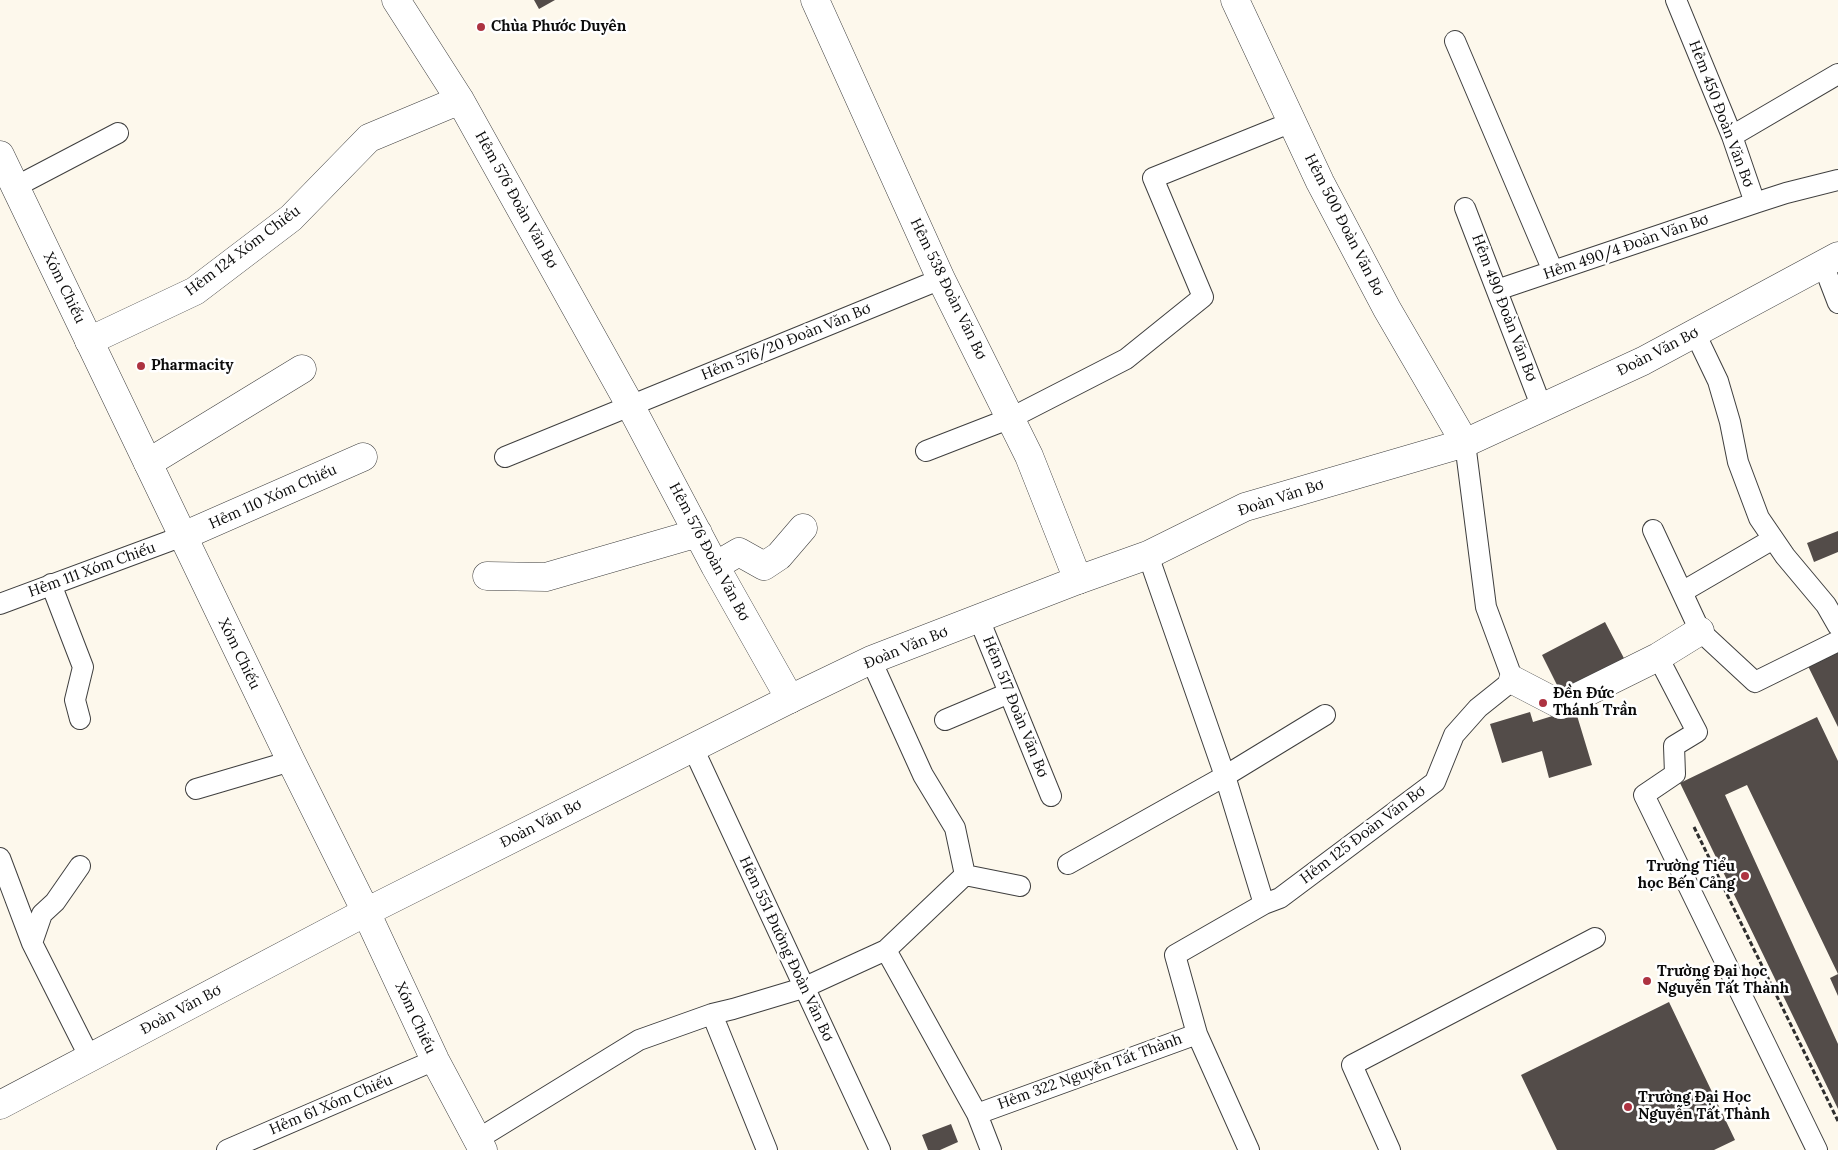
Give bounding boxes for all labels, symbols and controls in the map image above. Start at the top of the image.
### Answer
place label: Chùa Phước Duyên [491,18,626,36]
marker: Chùa Phước Duyên [475,21,487,33]
street label: Hẻm 450 Đoàn Văn Bơ [1685,38,1757,190]
street label: Hẻm 576 Đoàn Văn Bơ [471,128,561,272]
street label: Hẻm 500 Đoàn Văn Bơ [1300,151,1388,299]
street label: Hẻm 124 Xóm Chiếu [182,202,304,300]
street label: Hẻm 490/4 Đoàn Văn Bơ [1541,210,1711,284]
street label: Hẻm 538 Đoàn Văn Bơ [906,215,990,363]
street label: Hẻm 490 Đoàn Văn Bơ [1468,232,1540,384]
street label: Xóm Chiếu [39,250,89,326]
street label: Hẻm 576/20 Đoàn Văn Bơ [699,300,873,384]
street label: Đoàn Văn Bơ [1614,324,1702,380]
place label: Pharmacity [151,357,234,375]
marker: Pharmacity [135,360,147,372]
street label: Hẻm 110 Xóm Chiếu [206,461,340,533]
street label: Đoàn Văn Bơ [1236,476,1326,520]
street label: Hẻm 576 Đoàn Văn Bơ [665,480,753,624]
street label: Hẻm 111 Xóm Chiếu [26,539,158,601]
street label: Xóm Chiếu [214,616,264,692]
street label: Đoàn Văn Bơ [861,623,951,673]
street label: Hẻm 517 Đoàn Văn Bơ [978,634,1052,780]
place label: Đền Đức Thánh Trần [1553,685,1637,720]
marker: Đền Đức Thánh Trần [1537,697,1549,709]
street label: Hẻm 125 Đoàn Văn Bơ [1297,782,1429,888]
street label: Đoàn Văn Bơ [497,796,585,852]
street label: Hẻm 551 Đường Đoàn Văn Bơ [735,854,837,1044]
place label: Trường Tiểu học Bến Cảng [1638,858,1735,893]
marker: Trường Tiểu học Bến Cảng [1739,870,1751,882]
place label: Trường Đại học Nguyễn Tất Thành [1657,963,1789,998]
marker: Trường Đại học Nguyễn Tất Thành [1641,975,1653,987]
street label: Xóm Chiếu [391,979,439,1057]
street label: Đoàn Văn Bơ [137,981,225,1039]
street label: Hẻm 322 Nguyễn Tất Thành [995,1030,1185,1114]
street label: Hẻm 61 Xóm Chiếu [267,1071,395,1139]
place label: Trường Đại Học Nguyễn Tất Thành [1638,1089,1770,1124]
marker: Trường Đại Học Nguyễn Tất Thành [1622,1101,1634,1113]

